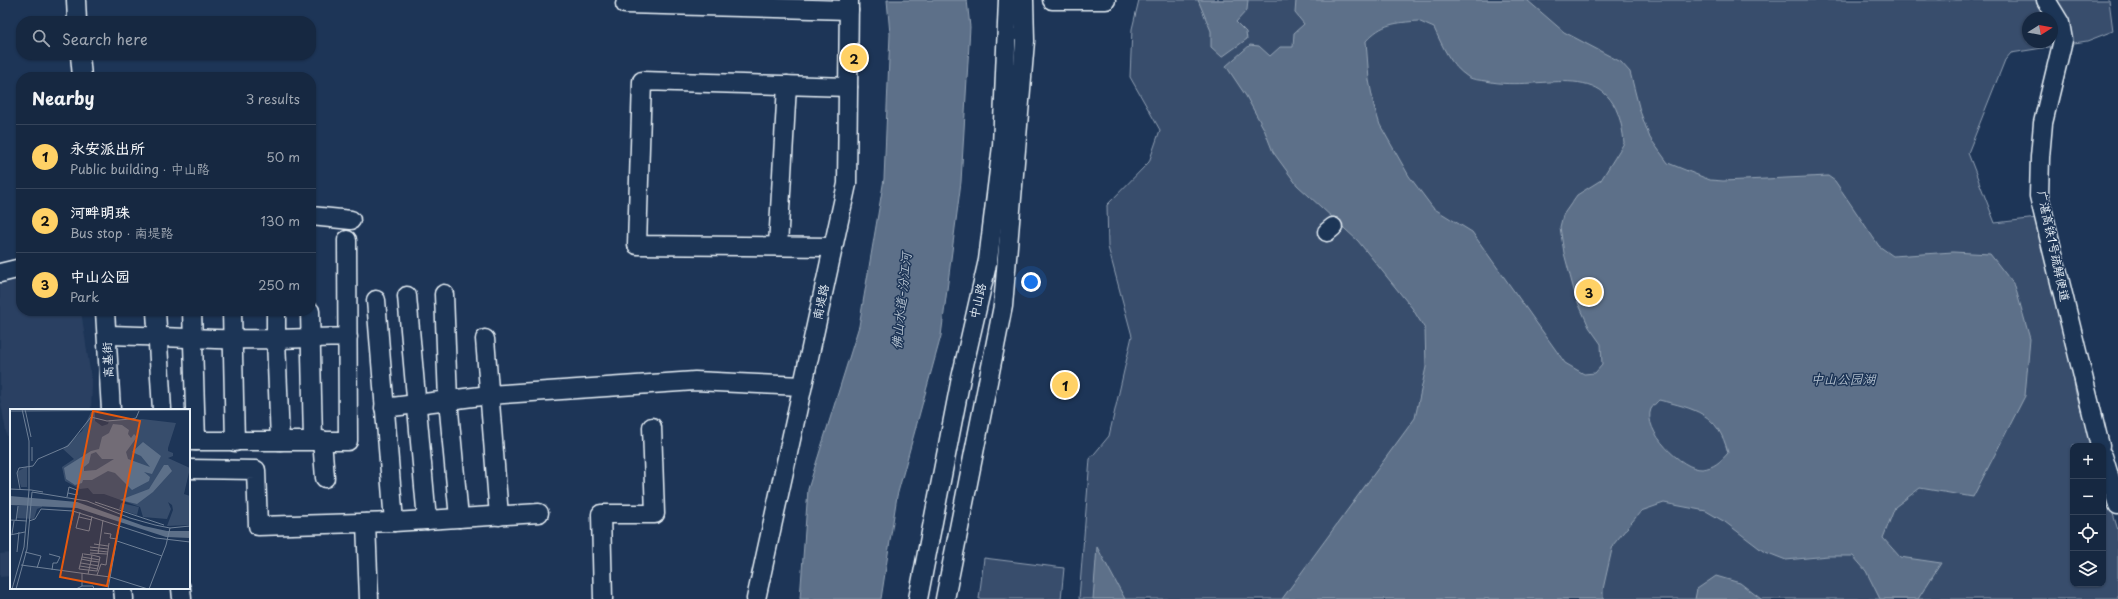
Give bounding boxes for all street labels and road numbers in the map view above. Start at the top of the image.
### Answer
street label: 广湛高铁1号疏解便道 [2033,188,2075,303]
street label: 中山路 [964,281,990,320]
street label: 南堤路 [807,282,833,321]
street label: 高基街 [97,342,117,379]

